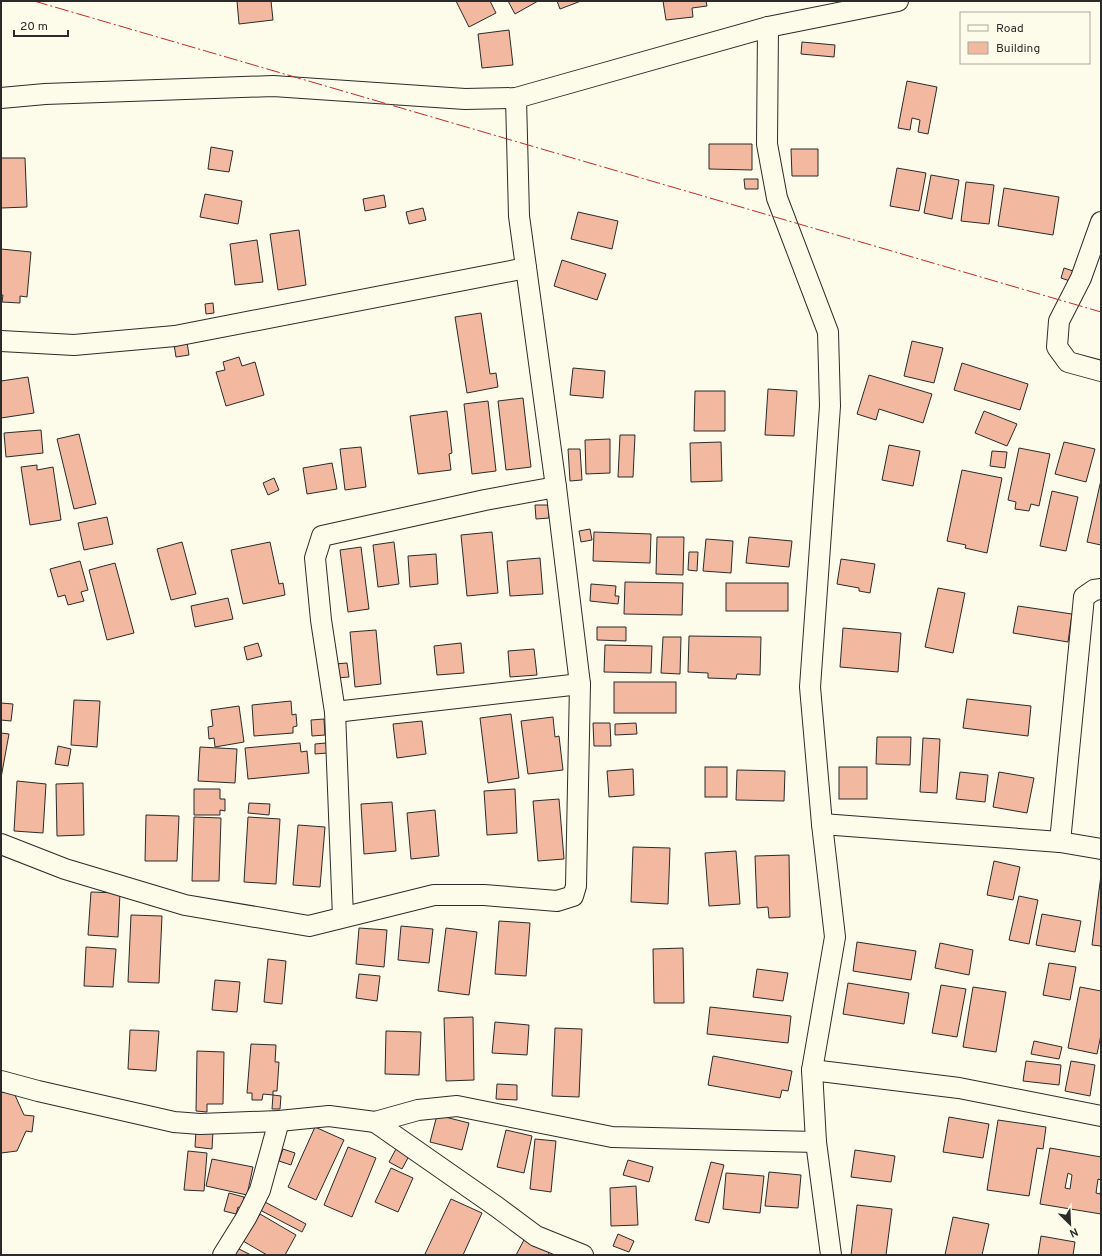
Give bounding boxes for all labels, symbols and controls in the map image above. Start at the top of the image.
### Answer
scale bar [14,12,68,38]
legend [960,12,1090,64]
text: 20 m [20,19,48,35]
text: Road [996,21,1024,37]
text: Building [996,41,1040,57]
north arrow [1050,1204,1090,1244]
text: N [1067,1224,1080,1240]

